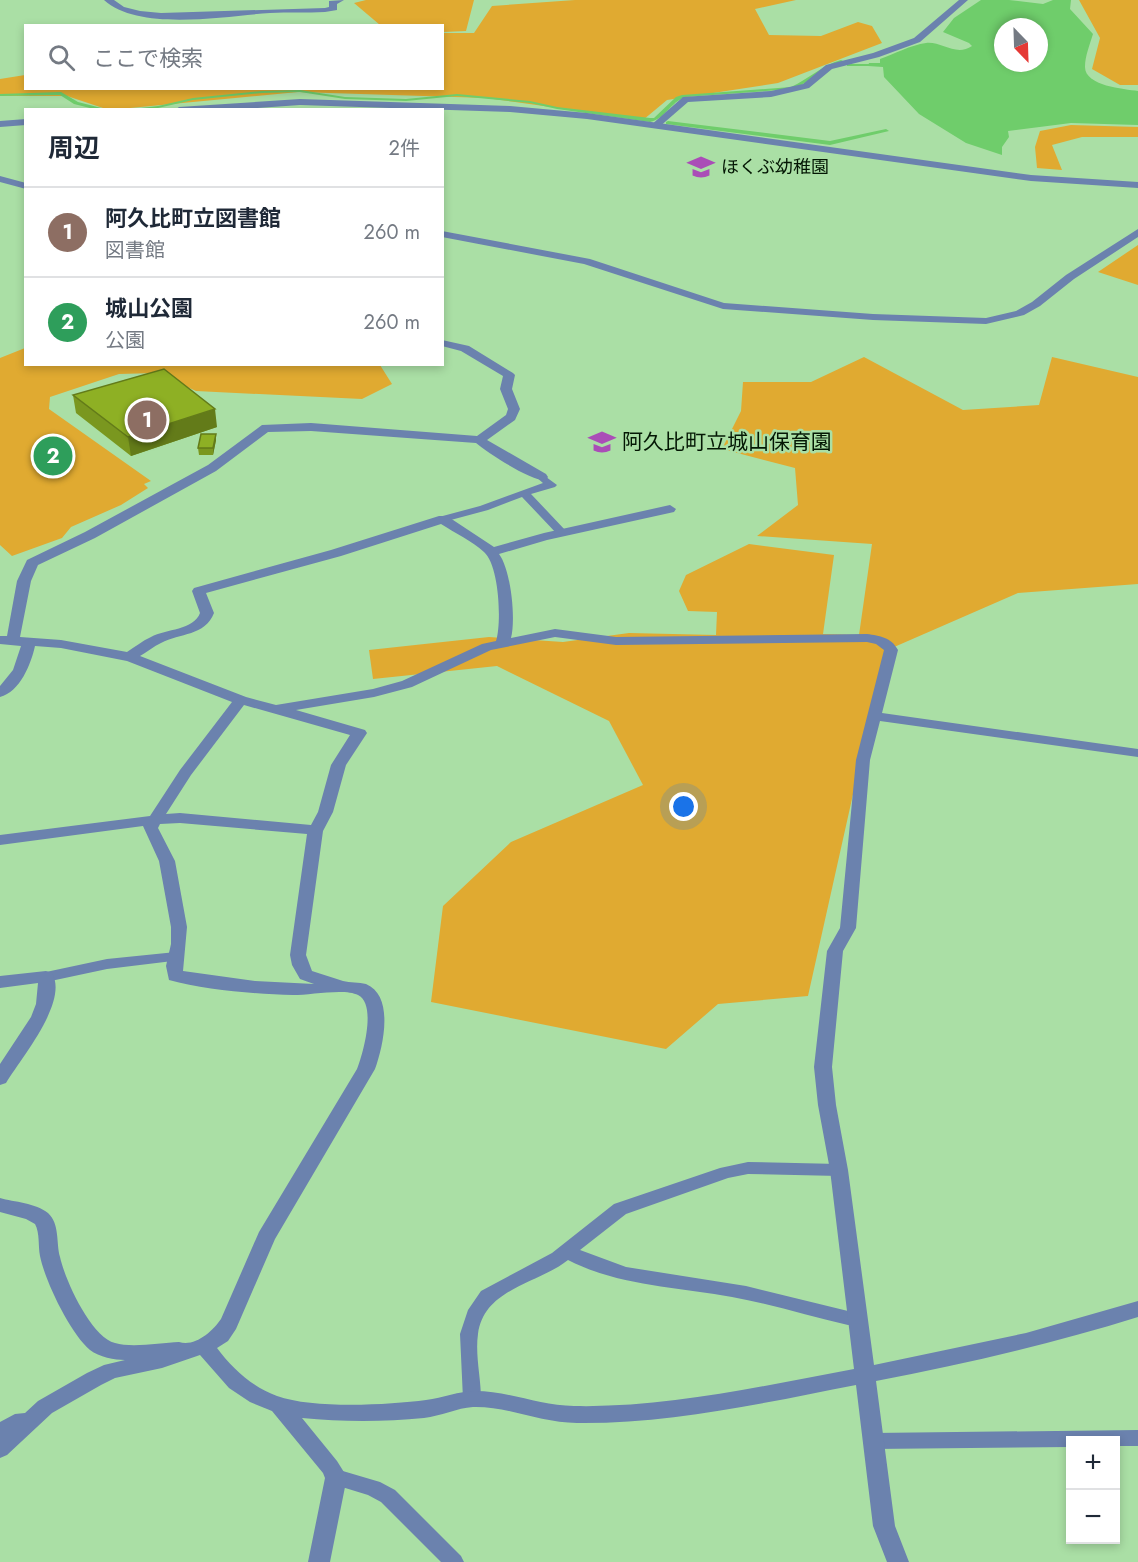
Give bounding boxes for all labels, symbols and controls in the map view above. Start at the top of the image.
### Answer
north arrow [994,18,1048,72]
search box [24,24,444,90]
icon: search [45,41,78,74]
text: ここで検索 [93,42,203,74]
text: 周辺 [48,129,100,167]
text: 2件 [389,134,420,163]
school or university icon: ほくぶ幼稚園 [686,152,716,182]
place label: ほくぶ幼稚園 [721,154,829,180]
text: 阿久比町立図書館 [105,202,281,234]
text: 1 [62,218,73,247]
text: 260 m [364,218,420,247]
text: 図書館 [105,236,165,265]
text: 城山公園 [105,292,193,324]
text: 2 [61,308,74,337]
text: 260 m [364,308,420,337]
text: 公園 [105,326,145,355]
pin: 1 [128,398,166,442]
school or university icon: 阿久比町立城山保育園 [587,427,617,457]
place label: 阿久比町立城山保育園 [622,427,832,457]
pin: 2 [34,434,72,478]
your location [669,792,698,821]
map controls [1066,1436,1120,1544]
button: + [1066,1436,1120,1490]
button: − [1066,1490,1120,1544]

